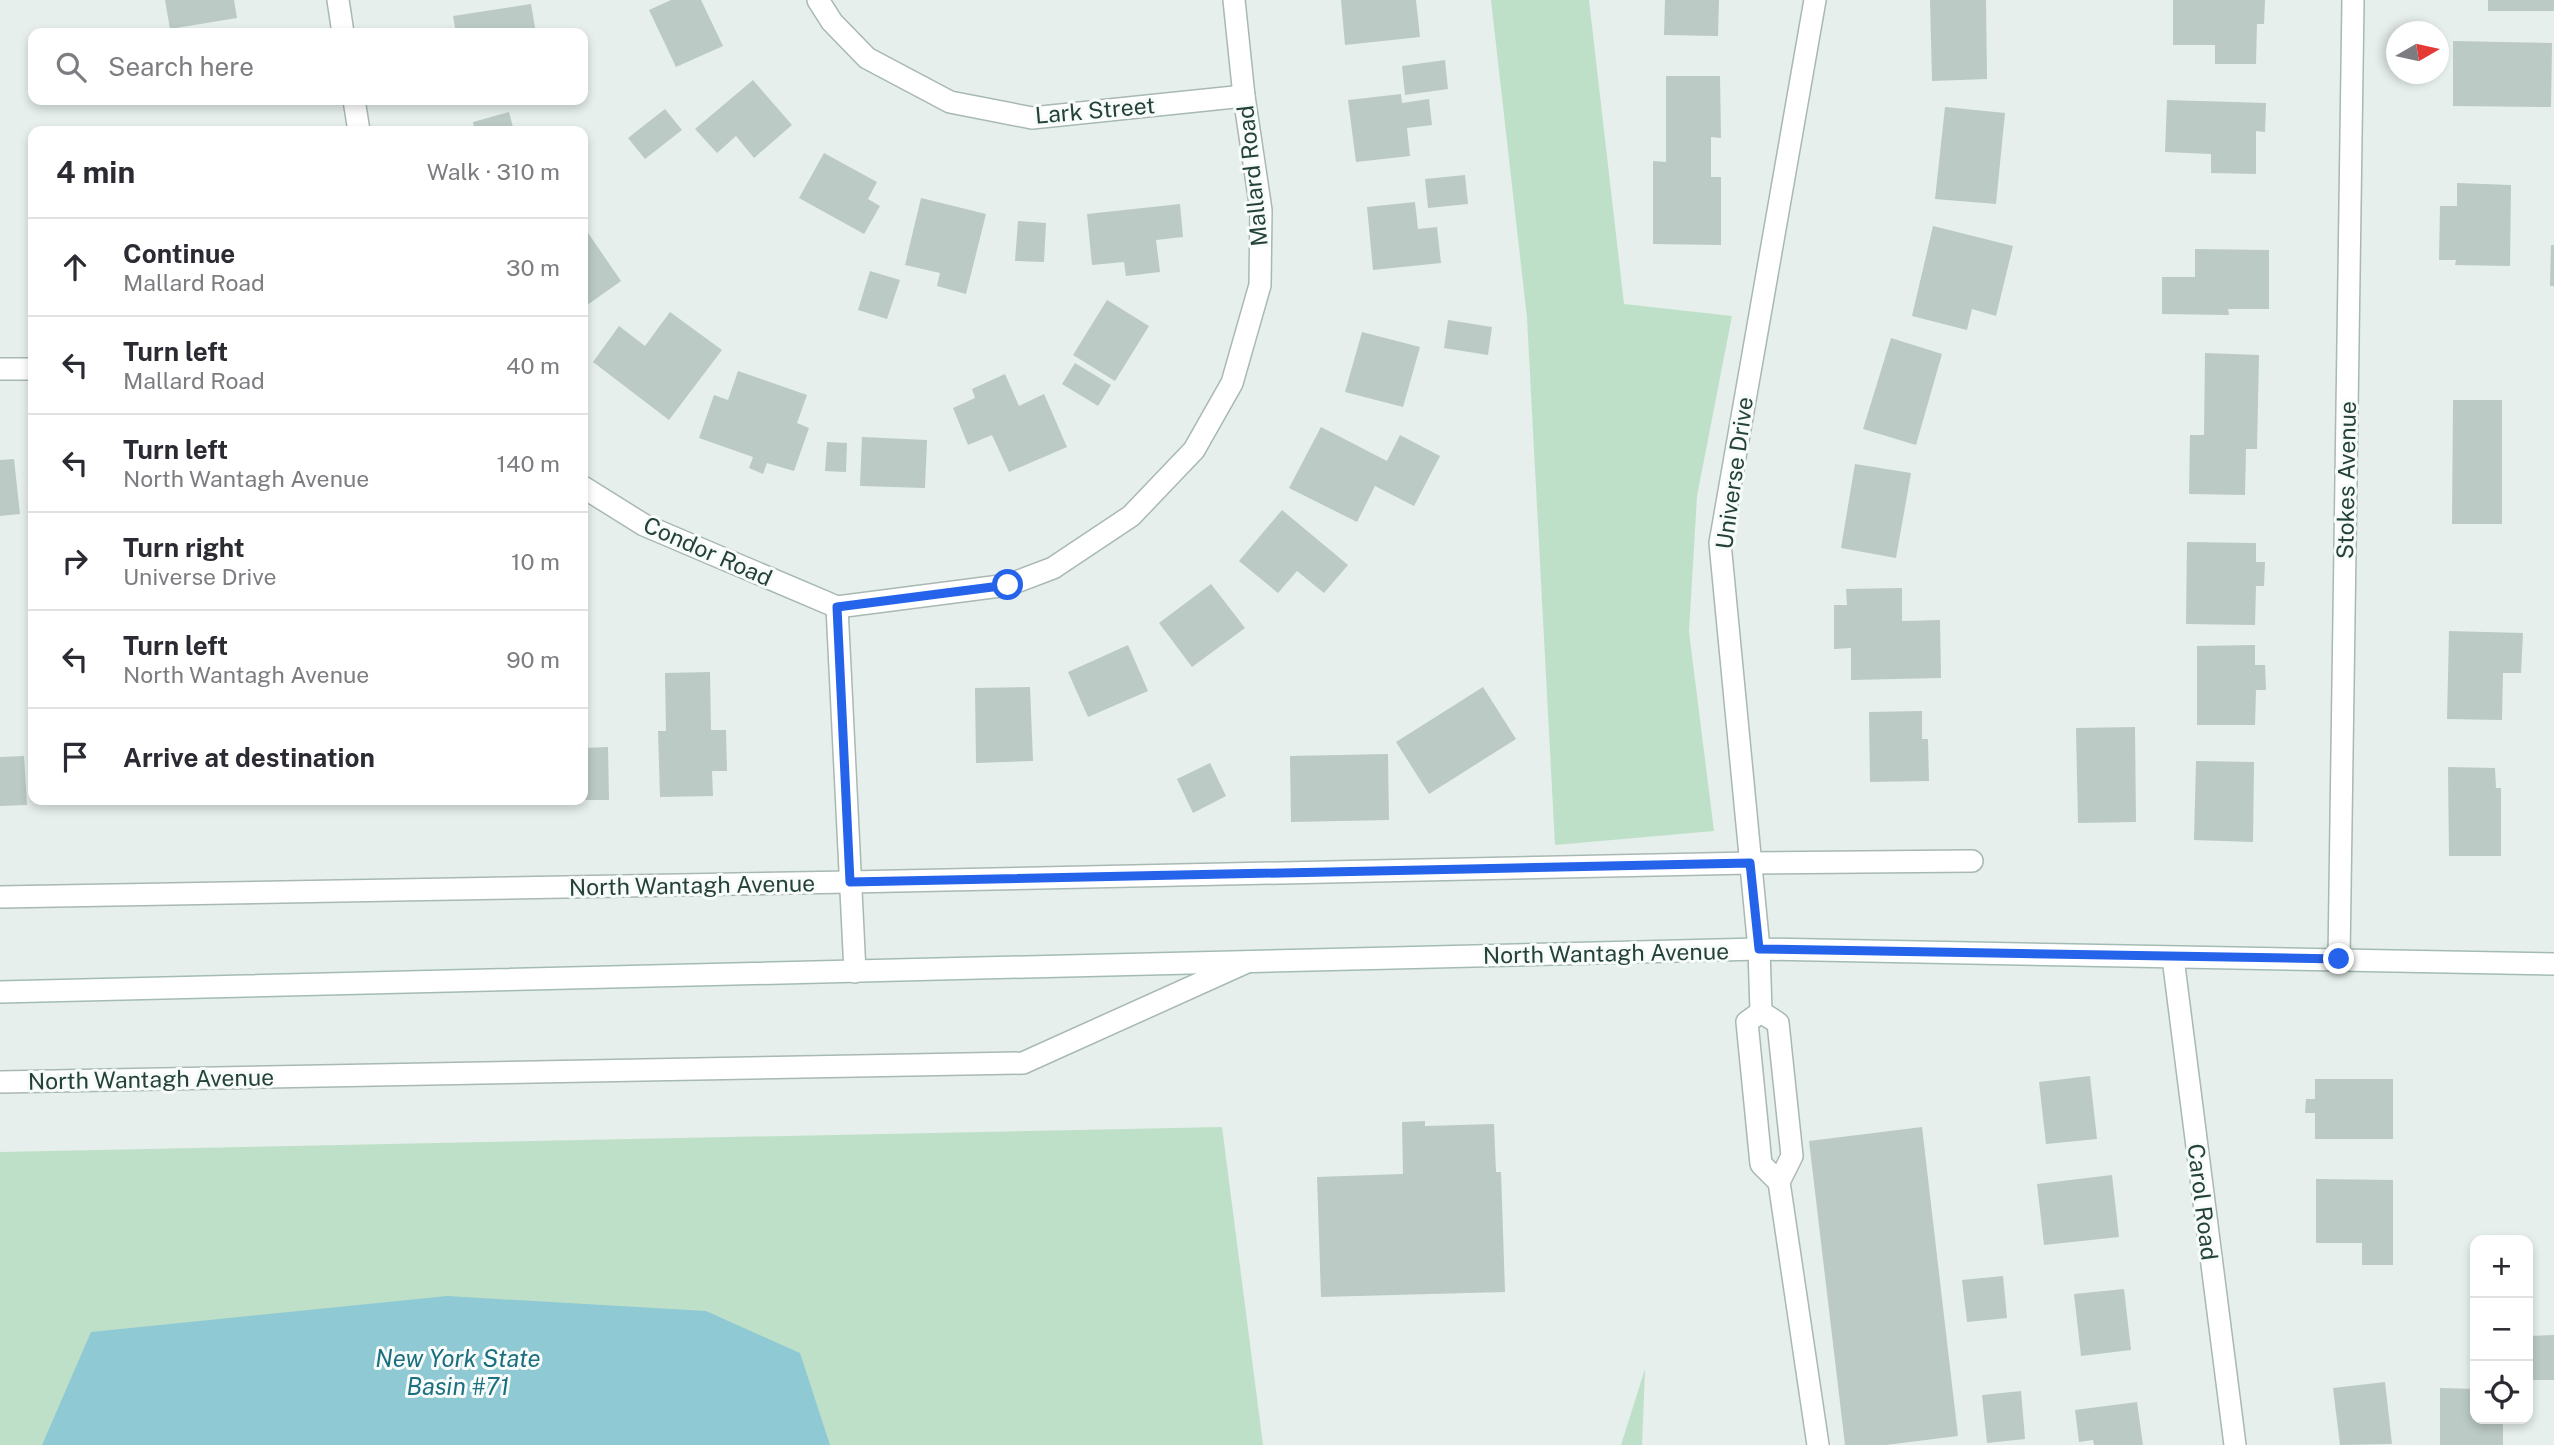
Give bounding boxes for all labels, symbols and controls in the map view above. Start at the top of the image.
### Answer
north arrow [2386,21,2449,84]
search box [28,28,588,105]
icon: search [52,48,90,86]
text: Search here [108,51,254,82]
street label: Lark Street [1034,91,1156,129]
street label: Mallard Road [1231,104,1273,248]
text: 4 min [56,154,135,190]
text: Walk · 310 m [427,158,560,185]
text: Continue [123,238,235,269]
icon: ahead [56,248,94,286]
text: 30 m [506,254,560,281]
text: Mallard Road [123,269,265,296]
text: Turn left [123,336,228,367]
icon: left [56,346,94,384]
text: 40 m [506,352,560,379]
text: Mallard Road [123,367,265,394]
street label: Universe Drive [1710,395,1758,551]
street label: Stokes Avenue [2331,401,2361,559]
text: Turn left [123,434,228,465]
icon: left [56,444,94,482]
text: 140 m [497,450,560,477]
text: North Wantagh Avenue [123,465,369,492]
street label: Condor Road [640,511,776,591]
text: Turn right [123,532,245,563]
icon: right [56,542,94,580]
text: 10 m [511,548,560,575]
text: Universe Drive [123,563,277,590]
route start [992,569,1023,600]
text: Turn left [123,630,228,661]
icon: left [56,640,94,678]
text: 90 m [506,646,560,673]
text: North Wantagh Avenue [123,661,369,688]
icon: arrive [56,738,94,776]
text: Arrive at destination [123,742,375,773]
street label: North Wantagh Avenue [569,869,815,901]
street label: North Wantagh Avenue [1483,937,1729,969]
route end [2323,943,2354,974]
street label: North Wantagh Avenue [28,1063,274,1095]
street label: Carol Road [2182,1142,2224,1262]
map controls [2470,1235,2533,1424]
button: + [2470,1235,2533,1298]
button: − [2470,1298,2533,1361]
water label: New York State Basin #71 [375,1344,541,1400]
button: locate [2470,1361,2533,1424]

